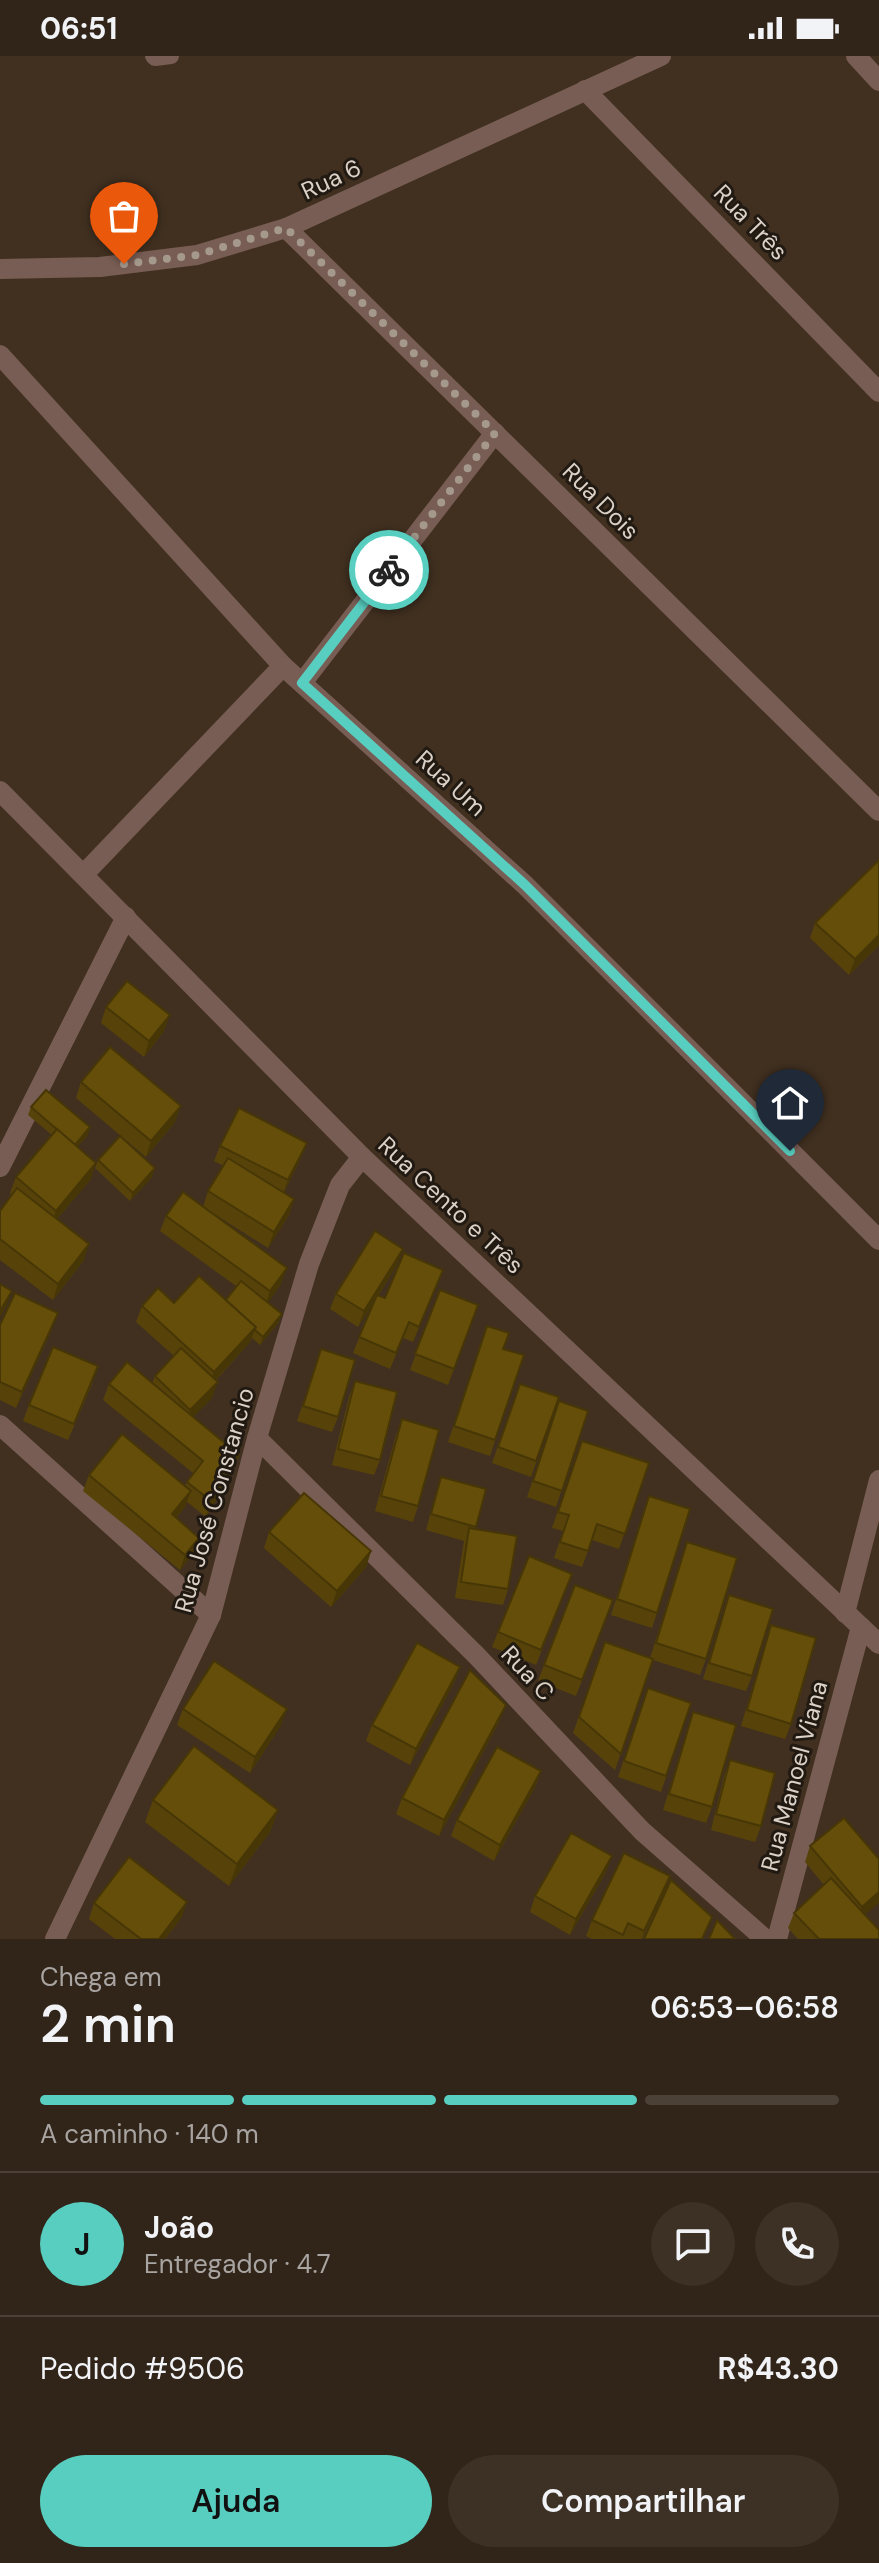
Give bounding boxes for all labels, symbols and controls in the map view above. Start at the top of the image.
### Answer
text: 06:51 [40,9,117,48]
street label: Rua 6 [296,152,366,206]
street label: Rua Três [707,178,795,266]
pin [90,182,158,264]
icon: bag [102,194,146,238]
street label: Rua Dois [556,456,646,546]
courier [349,530,429,610]
icon: bike [367,548,411,592]
street label: Rua Um [409,743,493,823]
pin [756,1069,824,1151]
icon: home [768,1081,812,1125]
street label: Rua Cento e Três [372,1130,530,1280]
street label: Rua José Constancio [167,1384,261,1616]
street label: Rua C [495,1639,561,1707]
street label: Rua Manoel Viana [754,1677,834,1875]
text: Chega em [40,1960,162,1994]
text: 06:53–06:58 [650,1988,839,2027]
text: 2 min [40,1990,176,2058]
text: A caminho · 140 m [40,2117,259,2151]
button: chat [651,2202,735,2286]
button: phone [755,2202,839,2286]
text: João [144,2208,214,2247]
text: J [74,2225,90,2264]
text: Entregador · 4.7 [144,2247,331,2281]
text: Pedido #9506 [40,2349,245,2388]
text: R$43.30 [718,2349,839,2388]
button: Ajuda [40,2455,432,2547]
button: Compartilhar [448,2455,839,2547]

